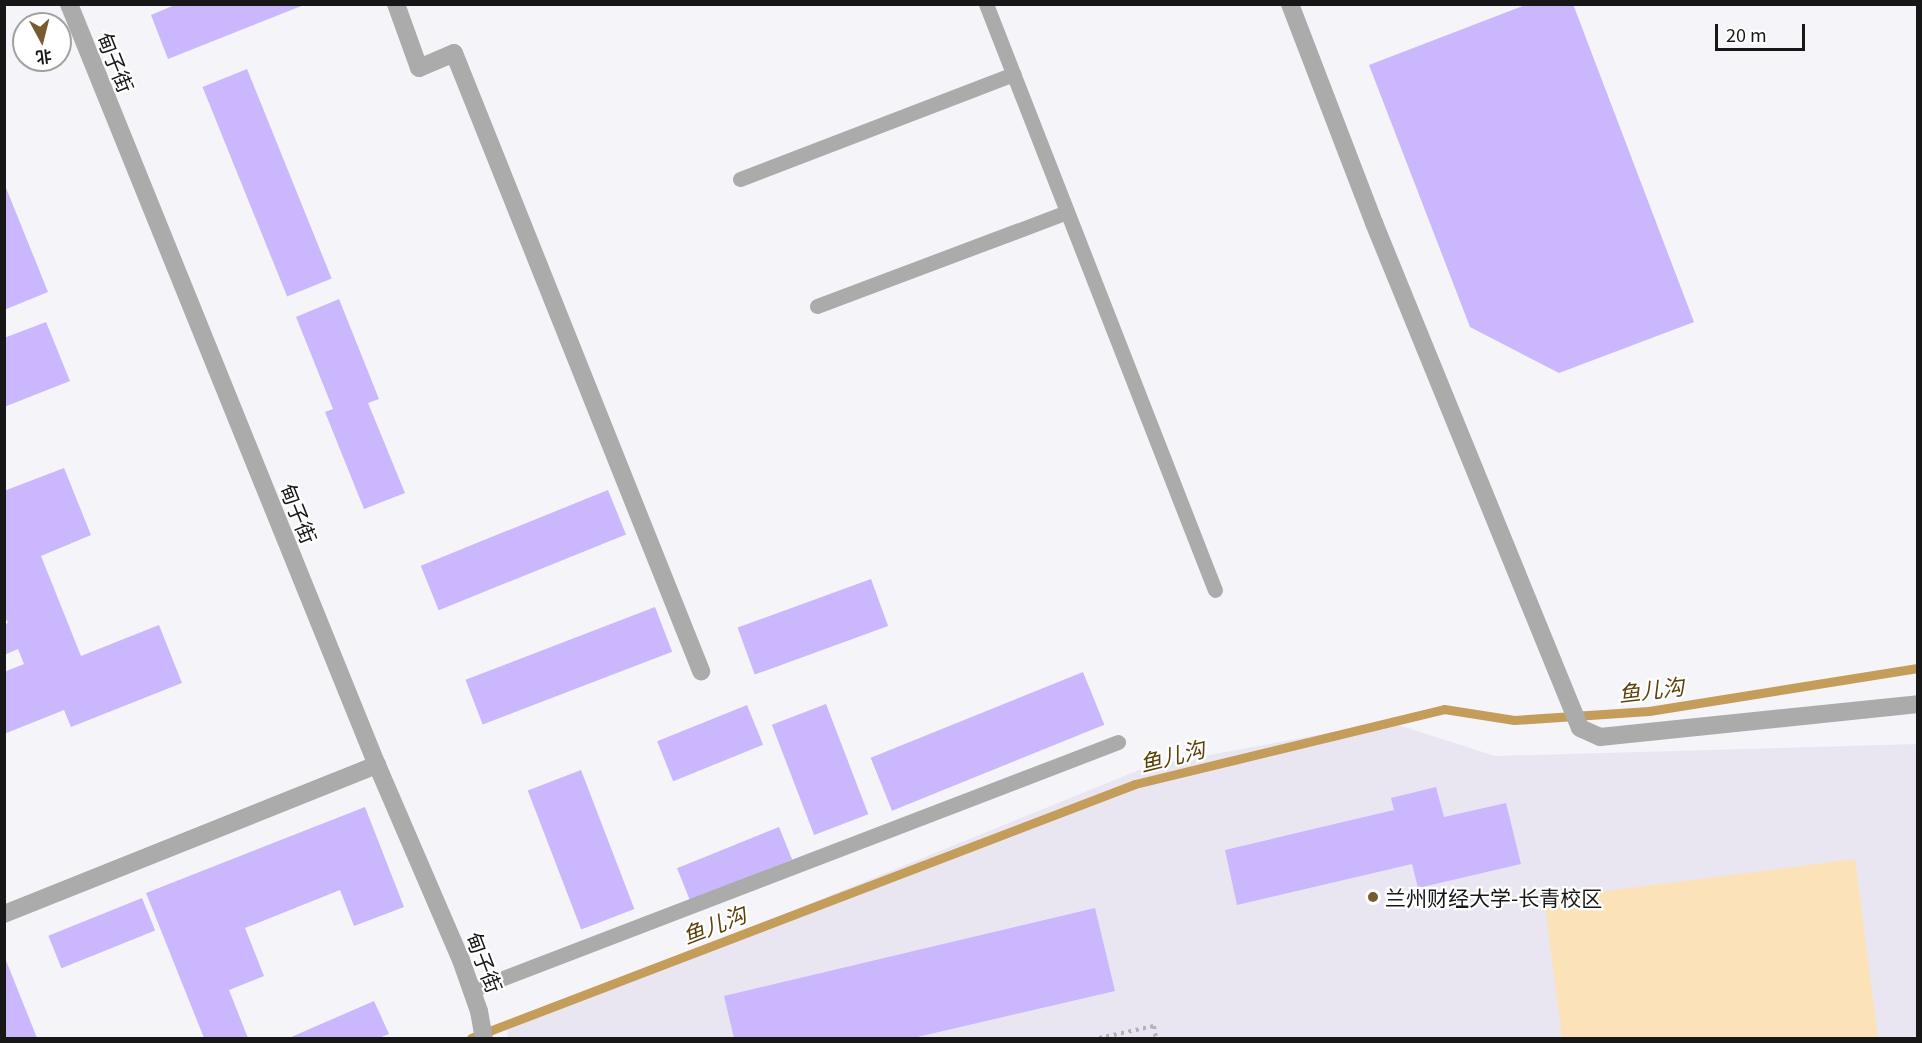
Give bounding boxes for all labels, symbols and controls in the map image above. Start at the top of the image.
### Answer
north arrow [12,12,72,72]
scale bar [1718,12,1808,50]
text: 20 m [1726,21,1767,47]
street label: 甸子街 [93,28,139,96]
text: 北 [35,45,53,71]
street label: 甸子街 [276,479,322,547]
water label: 鱼儿沟 [1617,672,1685,706]
water label: 鱼儿沟 [1137,734,1207,776]
place label: 兰州财经大学-长青校区 [1385,884,1602,910]
marker: 兰州财经大学-长青校区 [1366,890,1380,904]
water label: 鱼儿沟 [678,900,750,948]
street label: 甸子街 [462,928,508,996]

